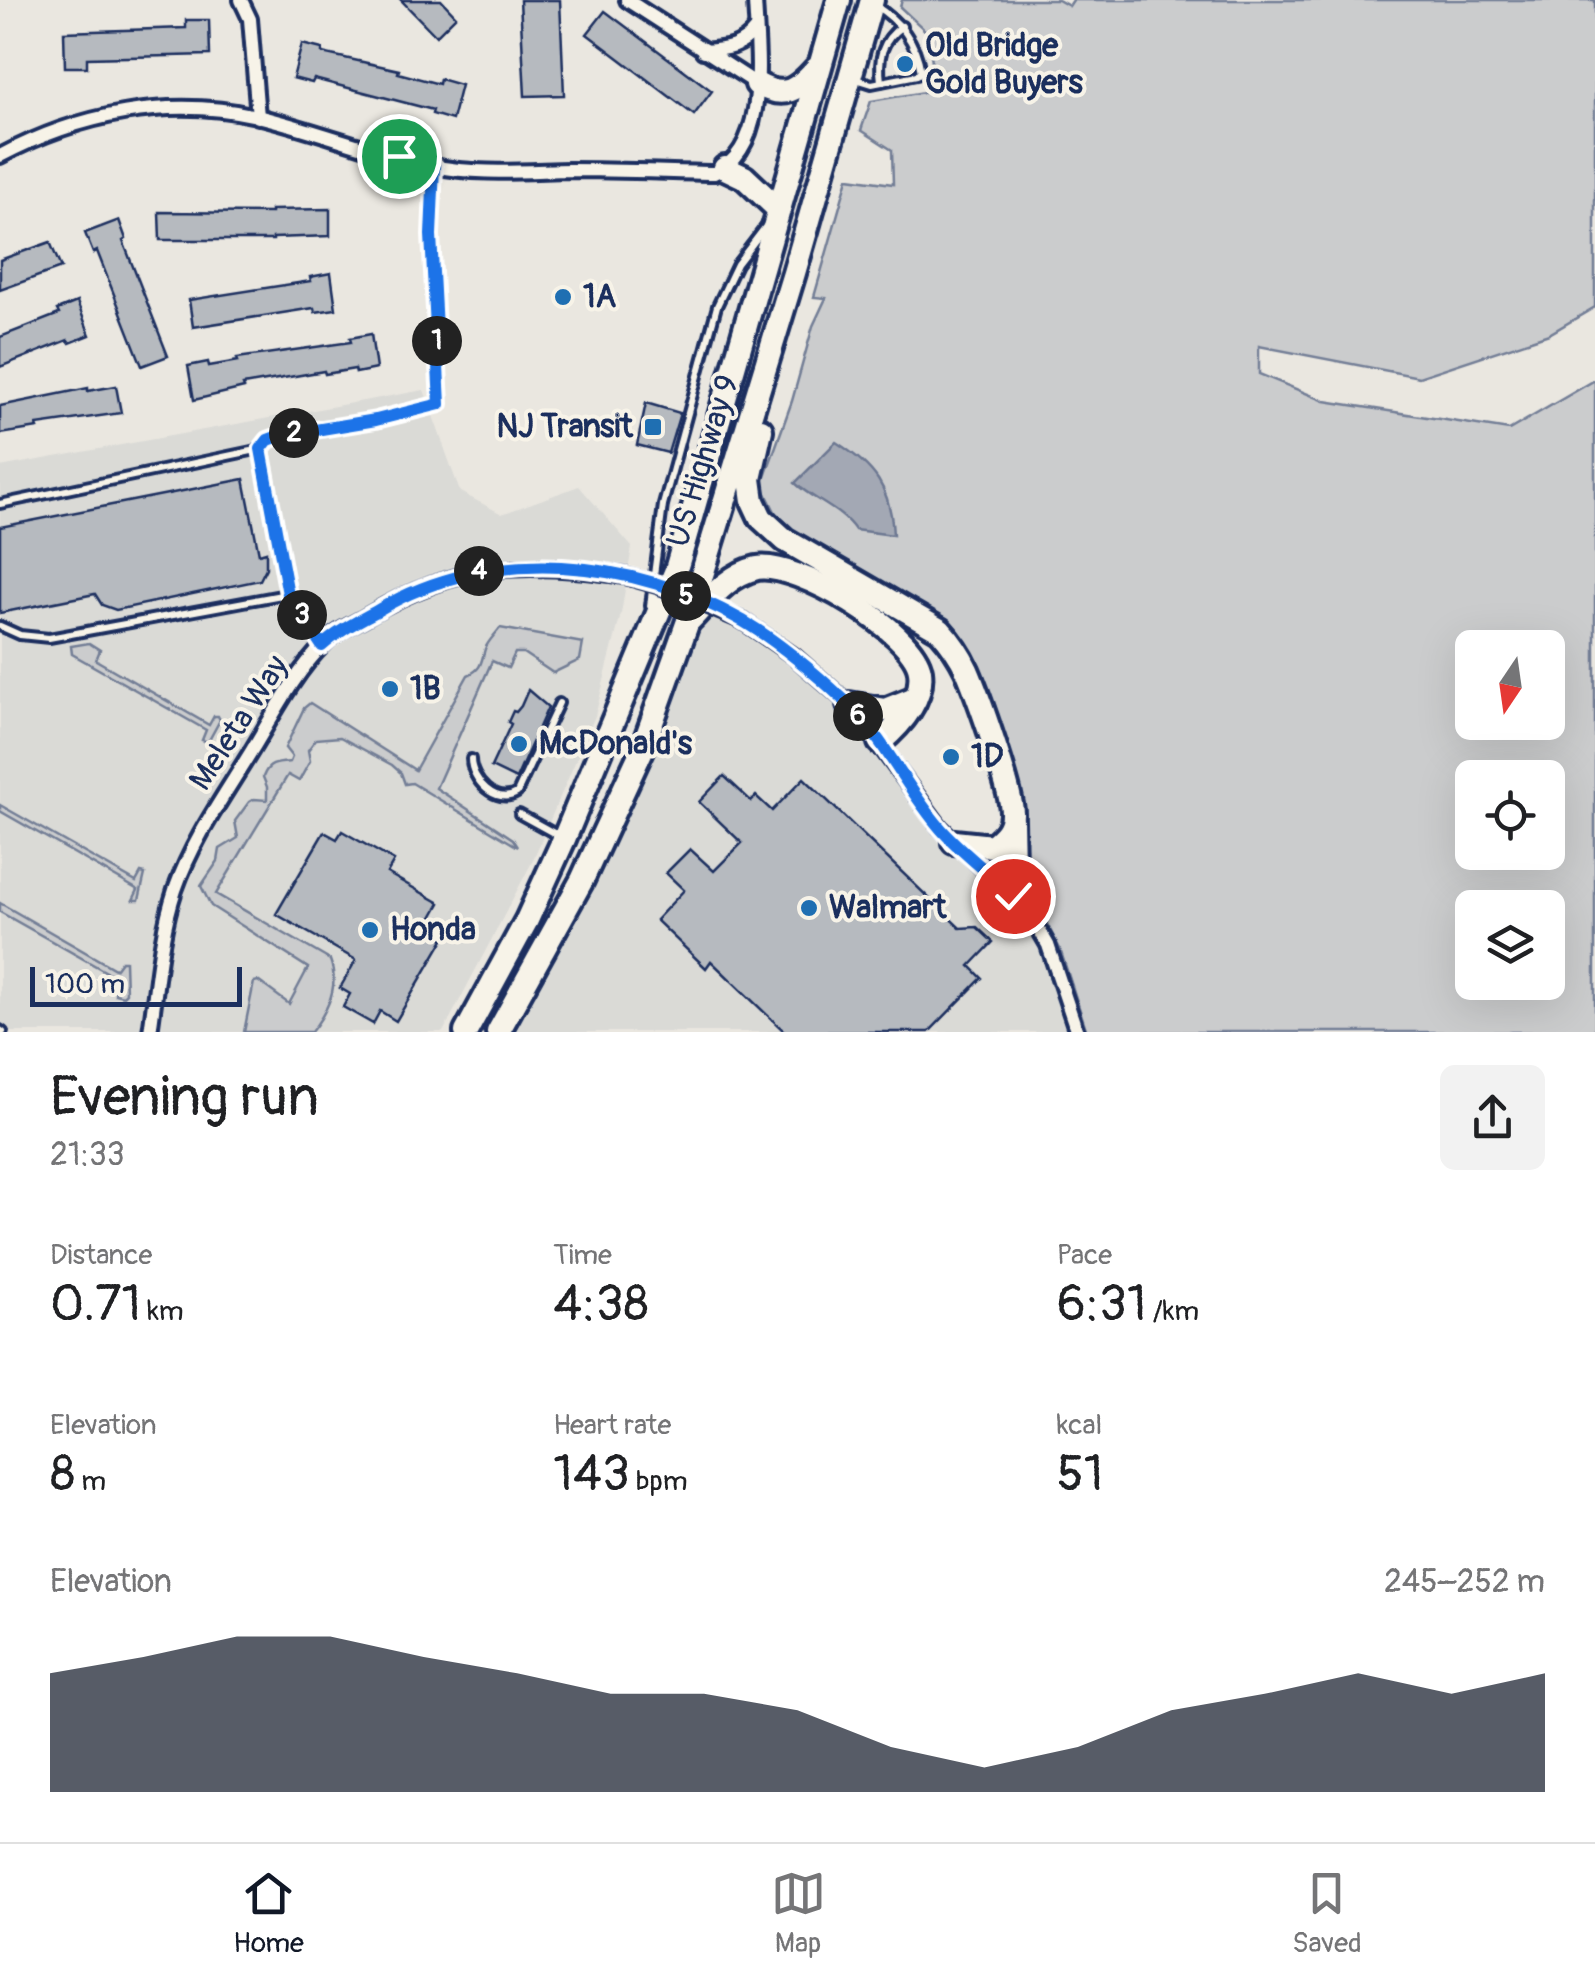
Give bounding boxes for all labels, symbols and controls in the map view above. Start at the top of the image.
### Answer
place label: Old Bridge Gold Buyers [925,26,1083,103]
marker: Old Bridge Gold Buyers [894,53,916,75]
pin [357,114,442,199]
icon: arrive [372,129,427,184]
place label: 1A [583,277,617,317]
marker: 1A [552,286,574,308]
pin: 1 [412,316,462,366]
text: 1 [432,323,442,358]
street label: US Highway 9 [658,370,748,552]
place label: NJ Transit [497,407,634,447]
pin: 2 [269,408,319,458]
text: 2 [286,415,302,450]
marker: NJ Transit [642,416,664,438]
pin: 4 [454,546,504,596]
text: 4 [471,553,487,588]
pin: 5 [661,571,711,621]
text: 5 [678,578,694,613]
pin: 3 [277,590,327,640]
text: 3 [294,597,310,632]
north arrow [1455,630,1565,740]
map controls [1455,630,1565,1000]
street label: Meleta Way [181,648,298,798]
place label: 1B [410,669,441,709]
marker: 1B [379,678,401,700]
pin: 6 [833,691,883,741]
text: 6 [850,698,866,733]
place label: McDonald's [539,724,693,764]
marker: McDonald's [508,733,530,755]
place label: 1D [971,737,1004,777]
marker: 1D [940,746,962,768]
button: locate [1455,760,1565,870]
pin [971,854,1056,939]
icon: check [986,869,1041,924]
place label: Walmart [829,888,948,928]
button: layers [1455,890,1565,1000]
marker: Walmart [798,897,820,919]
place label: Honda [390,910,476,950]
marker: Honda [359,919,381,941]
scale bar [30,962,242,1006]
text: 100 m [45,967,125,1002]
text: Evening run [50,1063,319,1132]
button: share [1440,1065,1545,1170]
text: 21:33 [50,1135,125,1175]
text: Distance [50,1238,152,1273]
text: Time [553,1238,612,1273]
text: Pace [1057,1238,1112,1273]
text: 0.71 [50,1273,141,1336]
text: 4:38 [553,1273,649,1336]
text: 6:31 [1057,1273,1147,1336]
text: km [141,1294,184,1329]
text: /km [1147,1294,1199,1329]
text: Elevation [50,1408,157,1443]
text: Heart rate [553,1408,671,1443]
text: kcal [1057,1408,1102,1443]
text: 8 [50,1443,75,1506]
text: 143 [553,1443,630,1506]
text: 51 [1057,1443,1103,1506]
text: m [75,1464,106,1499]
text: bpm [630,1464,688,1499]
text: Elevation [50,1562,172,1602]
text: 245–252 m [1384,1562,1545,1602]
tab: Home [233,1866,304,1961]
tab: Map [771,1866,826,1961]
tab: Saved [1292,1866,1362,1961]

